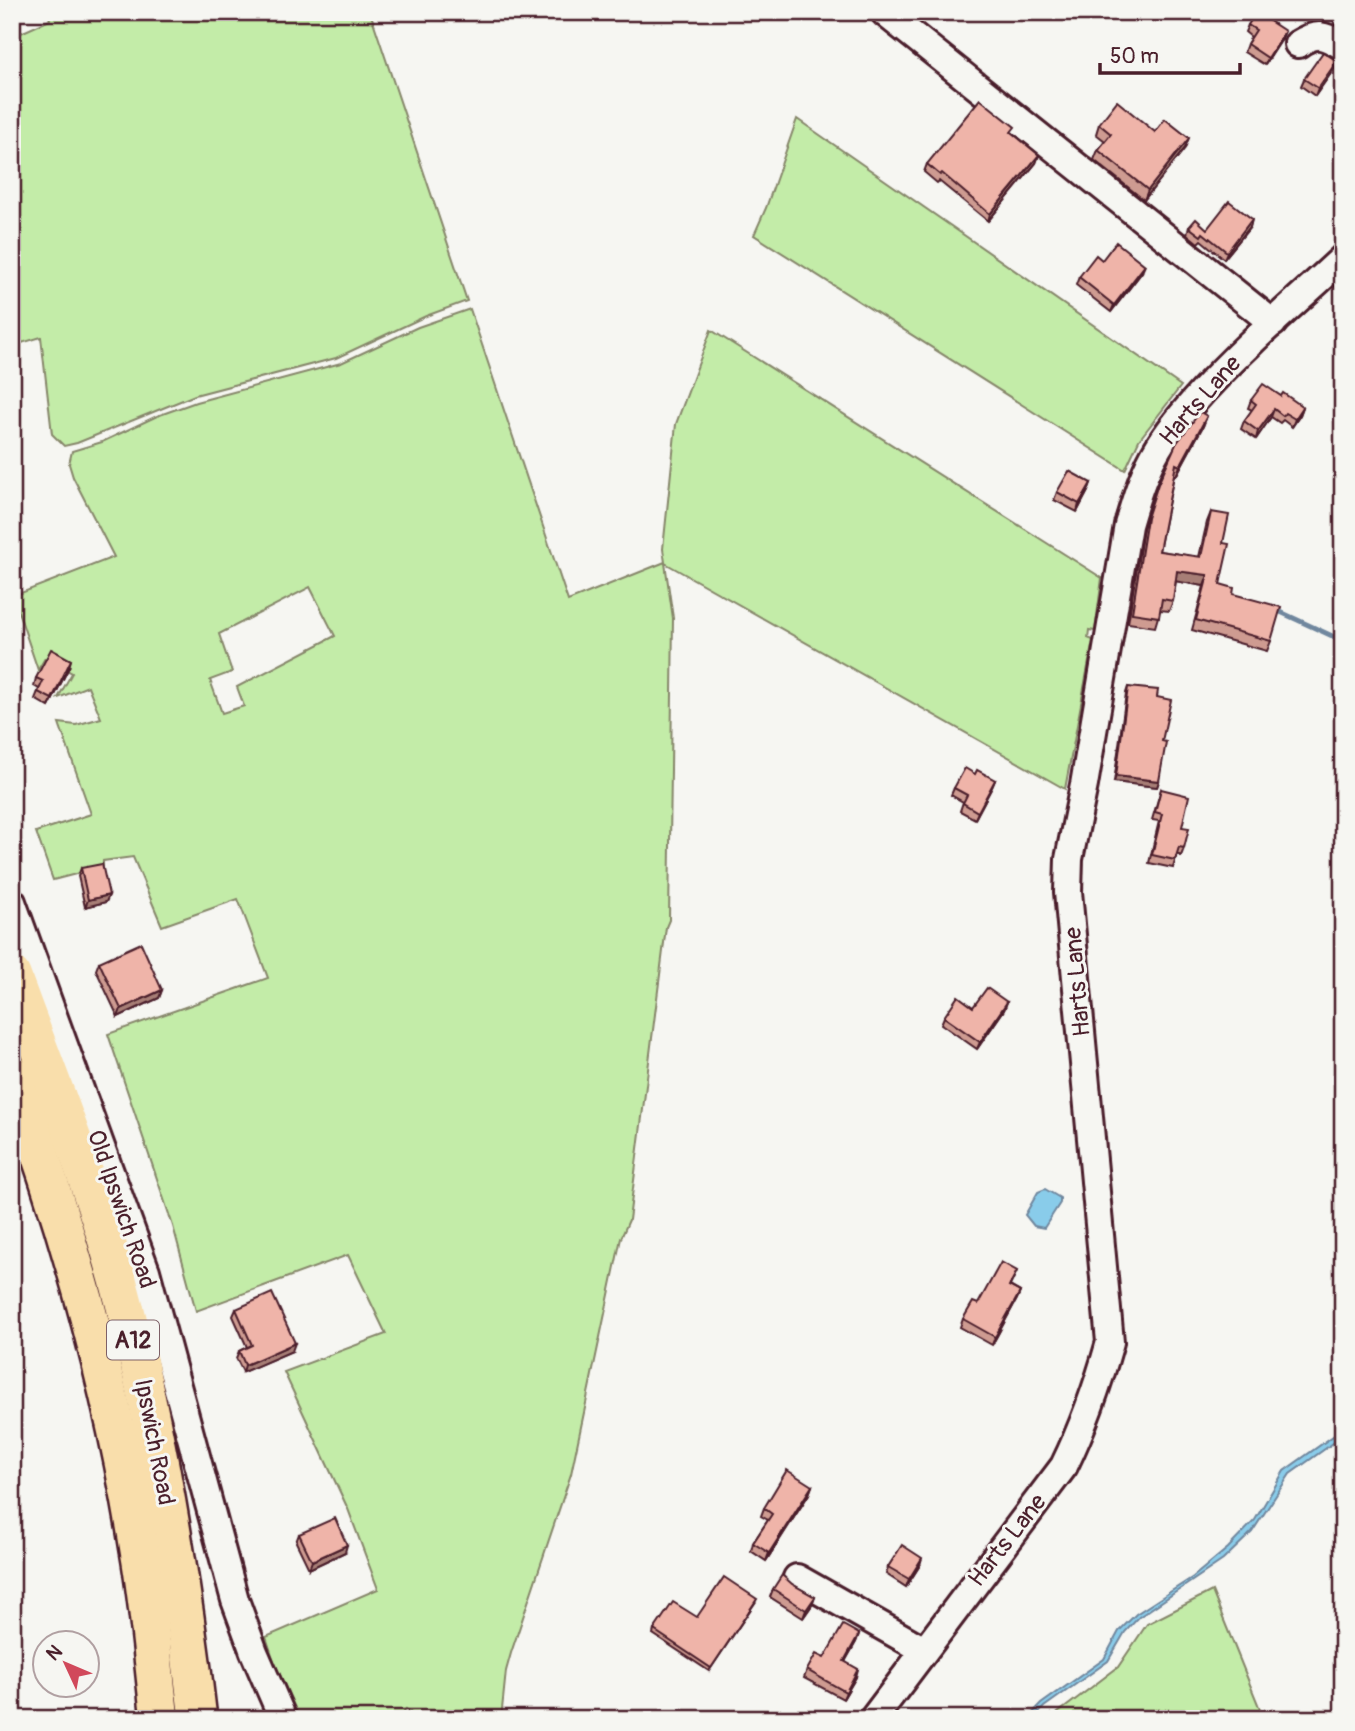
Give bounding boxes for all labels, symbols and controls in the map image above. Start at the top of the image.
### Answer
scale bar [1100,32,1240,76]
text: 50 m [1110,43,1159,70]
street label: Harts Lane [1153,349,1247,451]
street label: Harts Lane [1058,926,1097,1038]
street label: Old Ipswich Road [81,1126,162,1292]
road number: A12 [107,1320,159,1359]
street label: Ipswich Road [128,1377,181,1508]
street label: Harts Lane [962,1488,1053,1593]
north arrow [32,1630,102,1700]
text: N [41,1640,68,1666]

